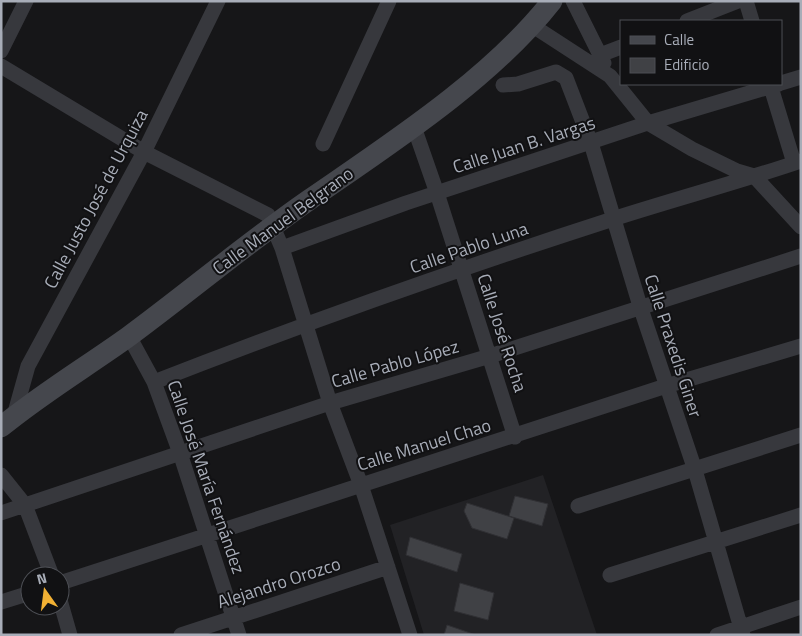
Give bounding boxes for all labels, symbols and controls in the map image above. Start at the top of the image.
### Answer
legend [620,20,782,85]
text: Calle [664,28,694,51]
text: Edificio [664,53,709,76]
street label: Calle Justo José de Urquiza [37,104,154,293]
street label: Calle Juan B. Vargas [449,109,599,180]
street label: Calle Manuel Belgrano [207,160,359,281]
street label: Calle Pablo Luna [406,215,532,280]
street label: Calle José Rocha [471,270,534,396]
street label: Calle Praxedis Giner [638,271,709,421]
street label: Calle Pablo López [328,332,462,395]
street label: Calle José María Fernández [161,376,252,577]
street label: Calle Manuel Chao [354,411,494,478]
street label: Alejandro Orozco [214,550,344,615]
north arrow [20,566,70,616]
text: N [34,567,49,589]

